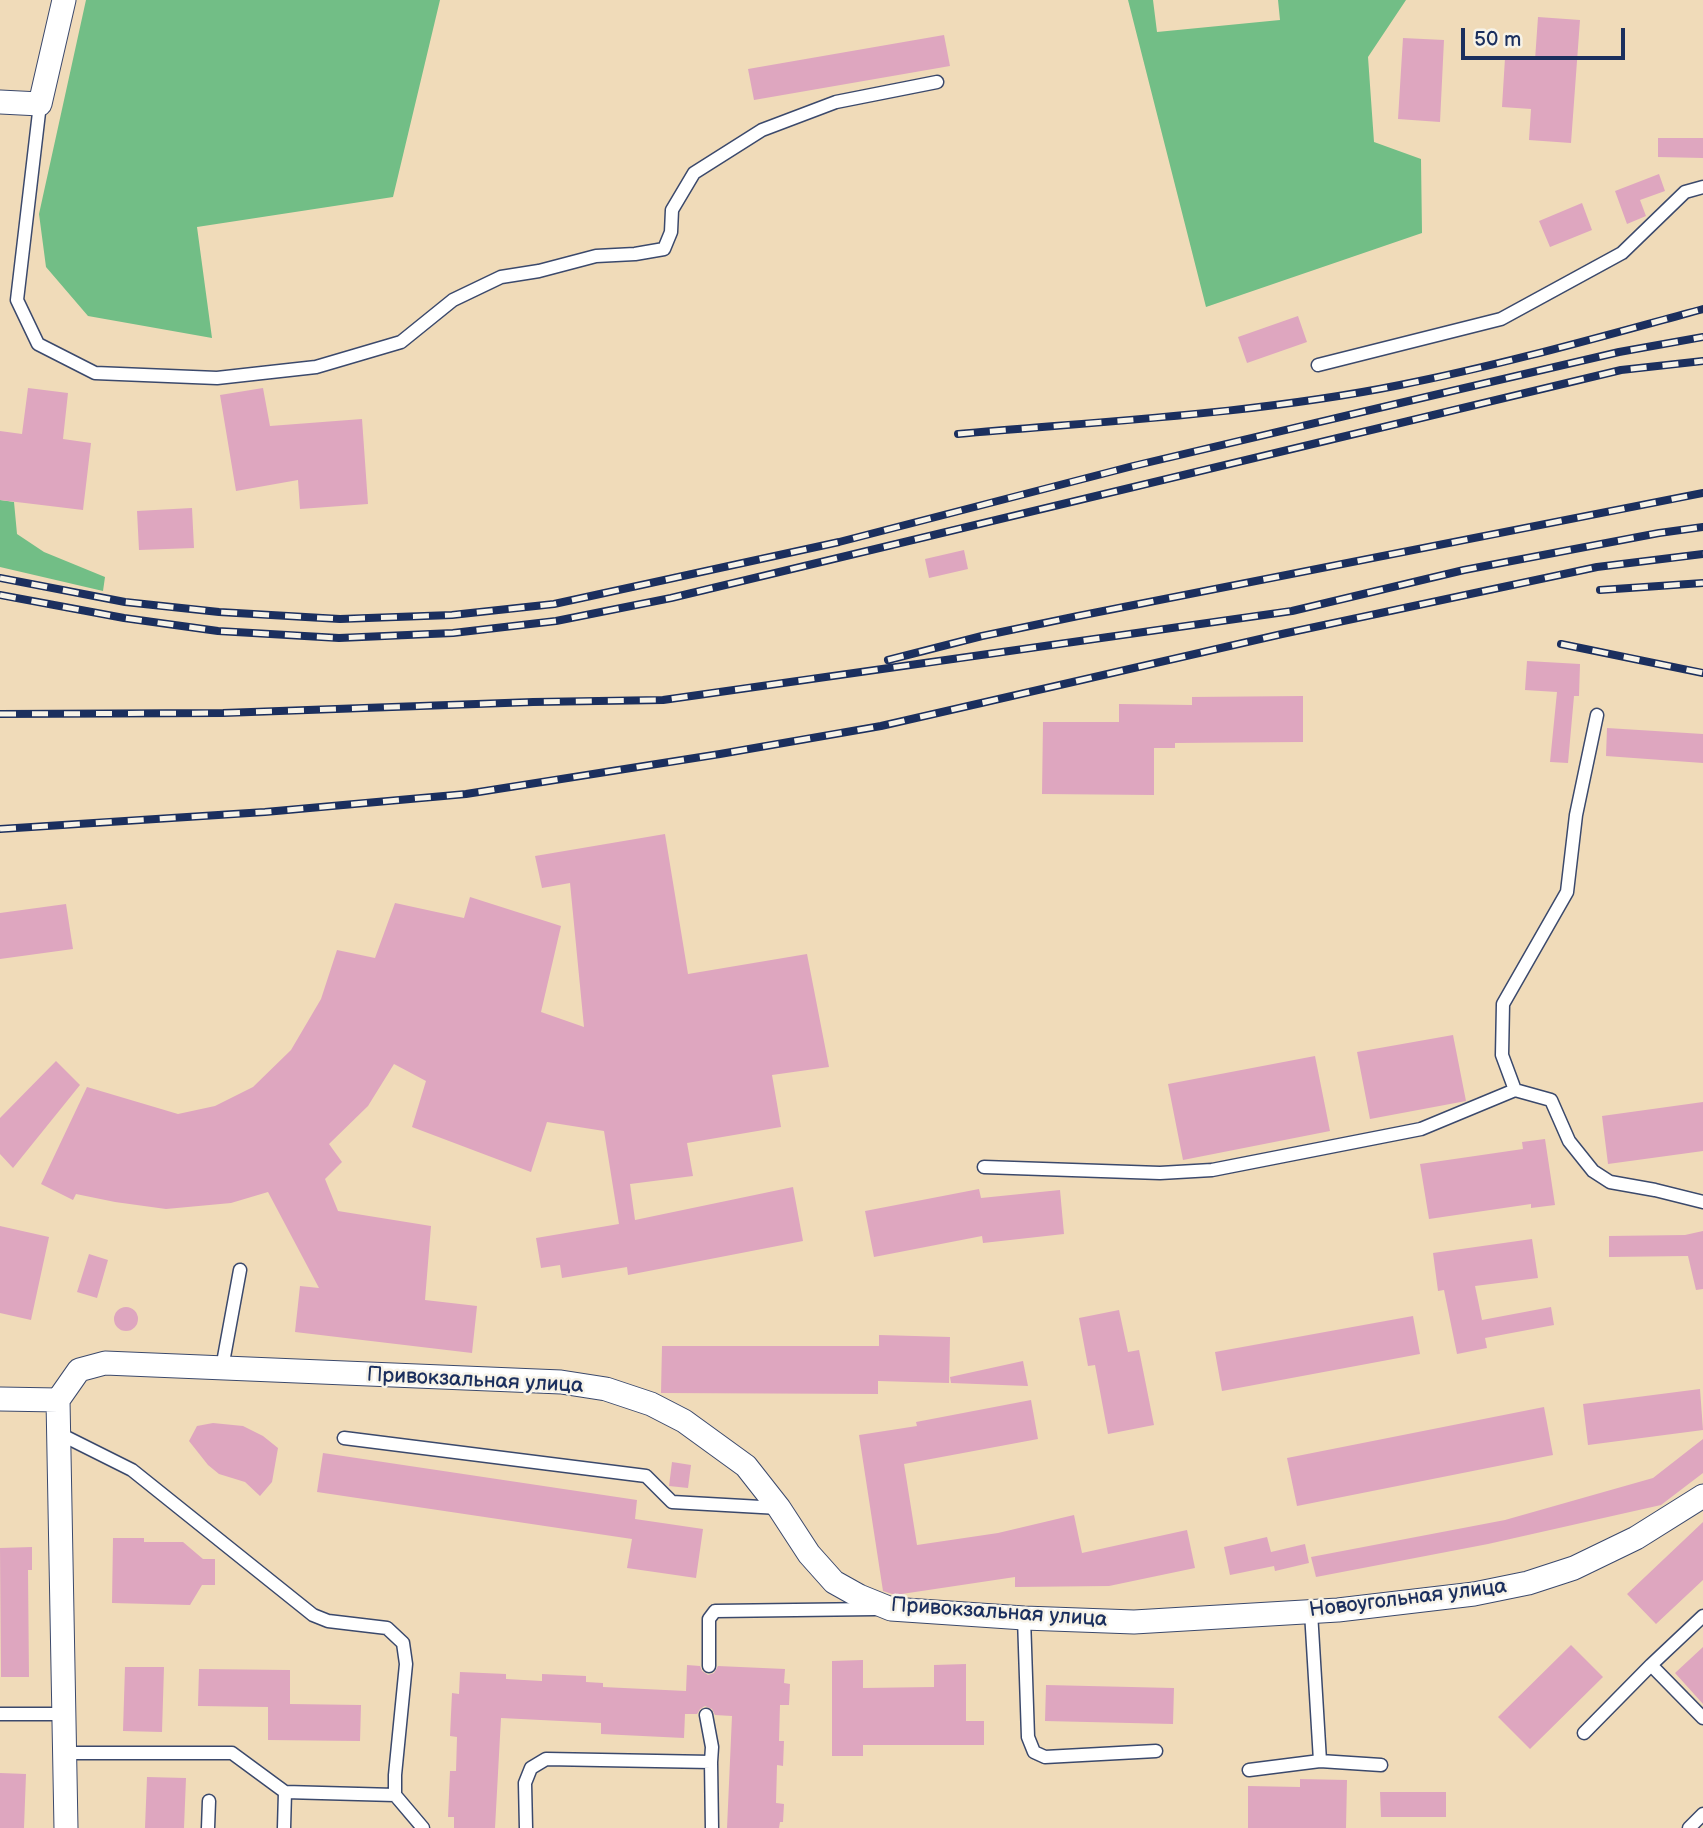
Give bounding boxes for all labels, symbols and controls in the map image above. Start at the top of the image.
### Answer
scale bar [1465,14,1630,58]
text: 50 m [1474,27,1521,52]
street label: Привокзальная улица [366,1363,584,1399]
street label: Новоугольная улица [1308,1574,1508,1624]
street label: Привокзальная улица [890,1593,1108,1633]

